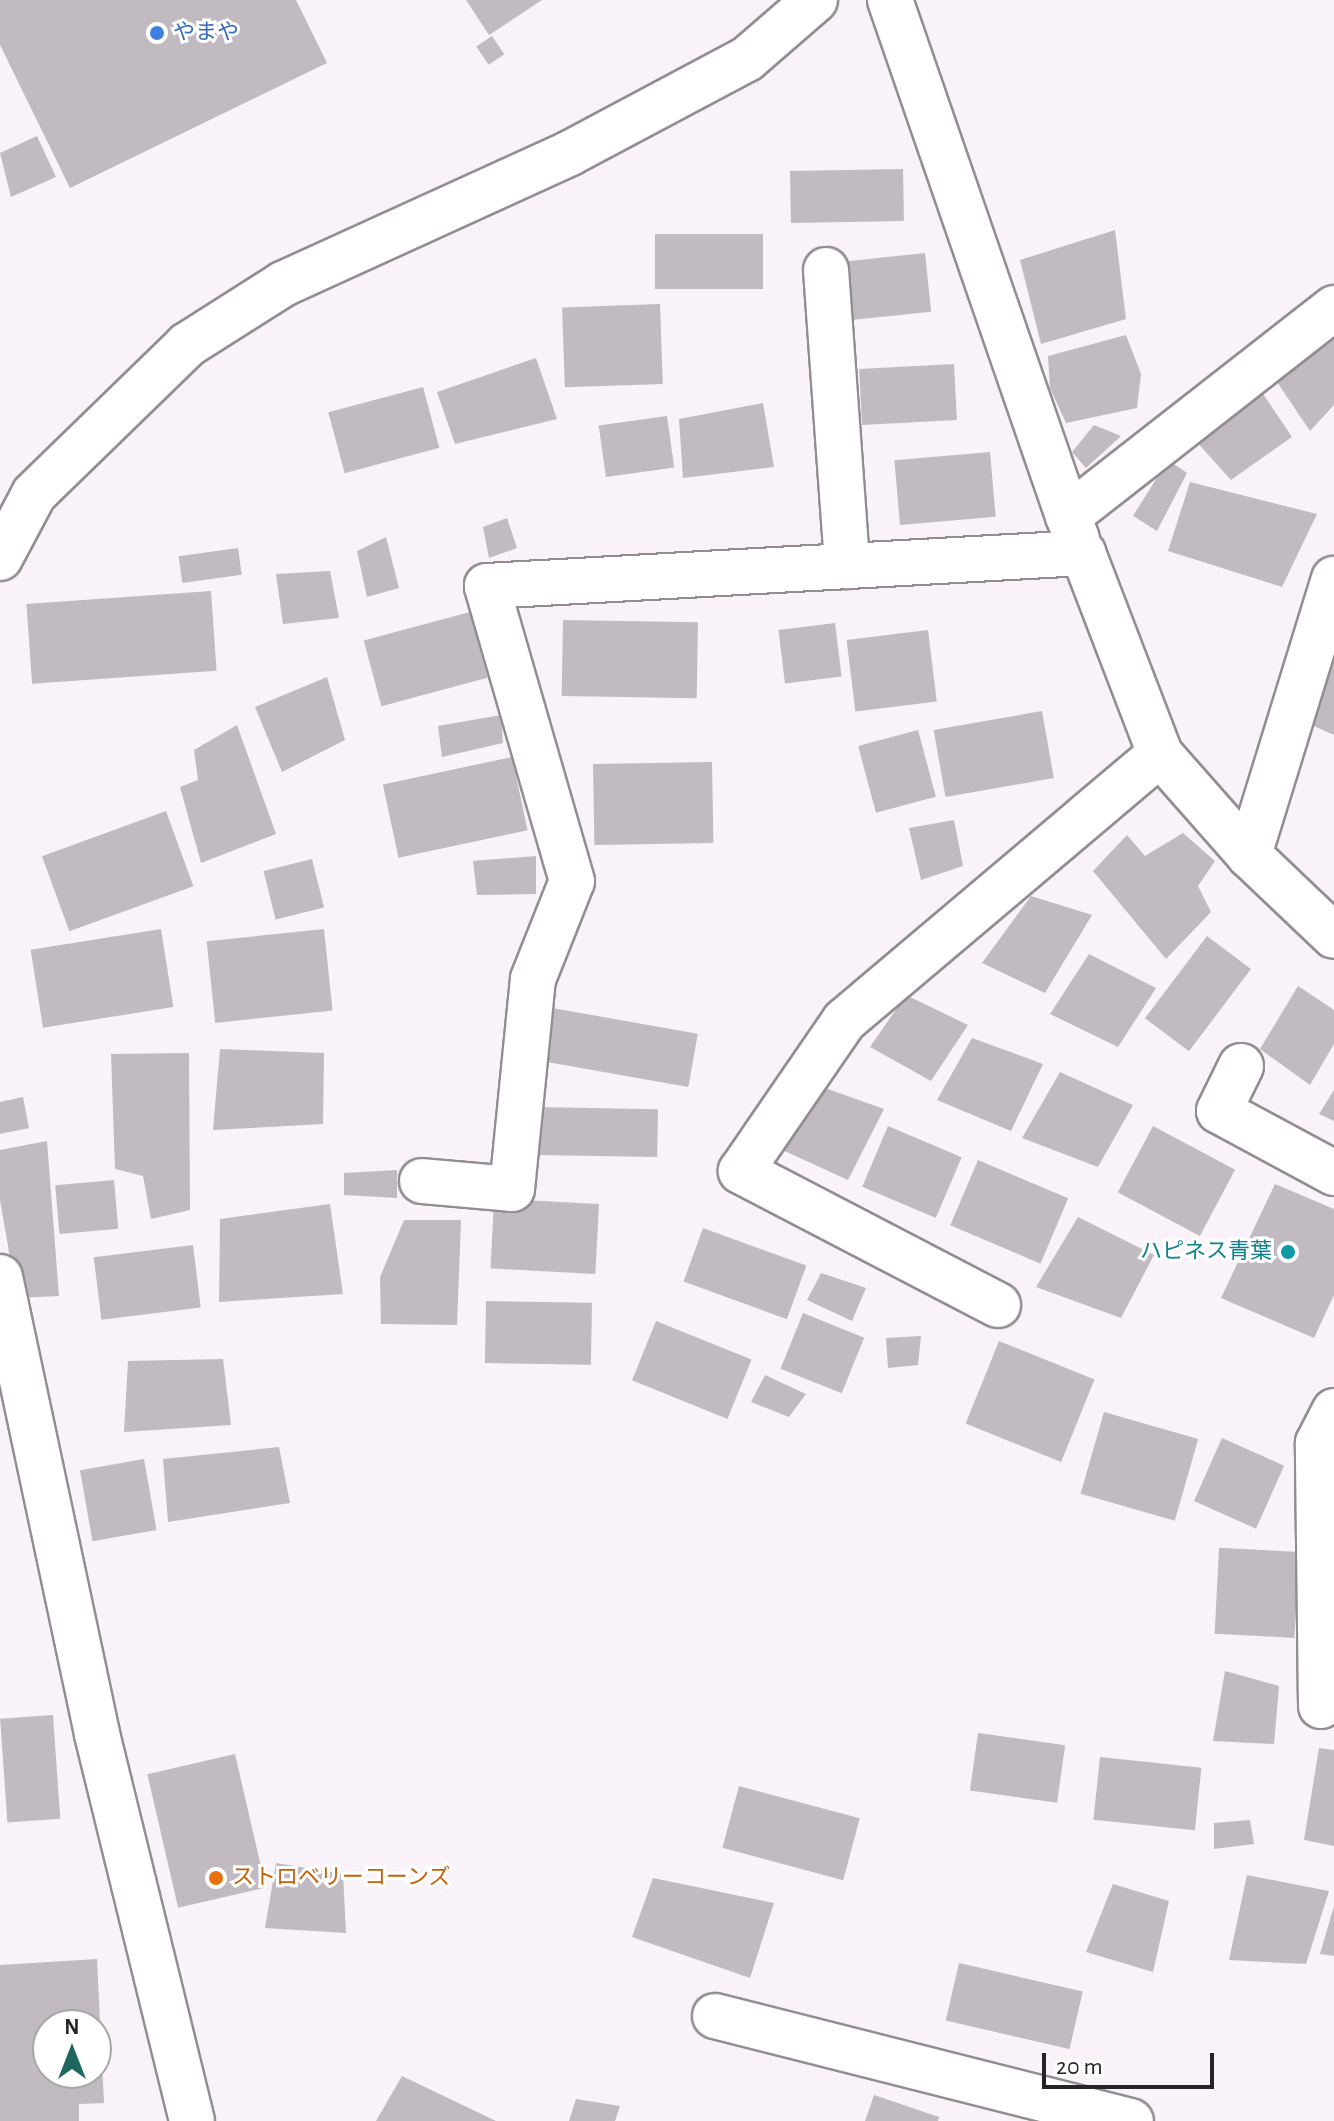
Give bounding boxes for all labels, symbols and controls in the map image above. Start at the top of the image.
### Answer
place label: やまや [173,20,239,46]
marker: やまや [148,24,166,42]
place label: ハピネス青葉 [1140,1239,1272,1265]
marker: ハピネス青葉 [1279,1243,1297,1261]
place label: ストロベリーコーンズ [232,1865,452,1891]
marker: ストロベリーコーンズ [207,1869,225,1887]
north arrow [32,2009,112,2089]
text: N [64,2016,80,2038]
scale bar [1046,2037,1218,2087]
text: 20 m [1056,2055,1103,2079]

